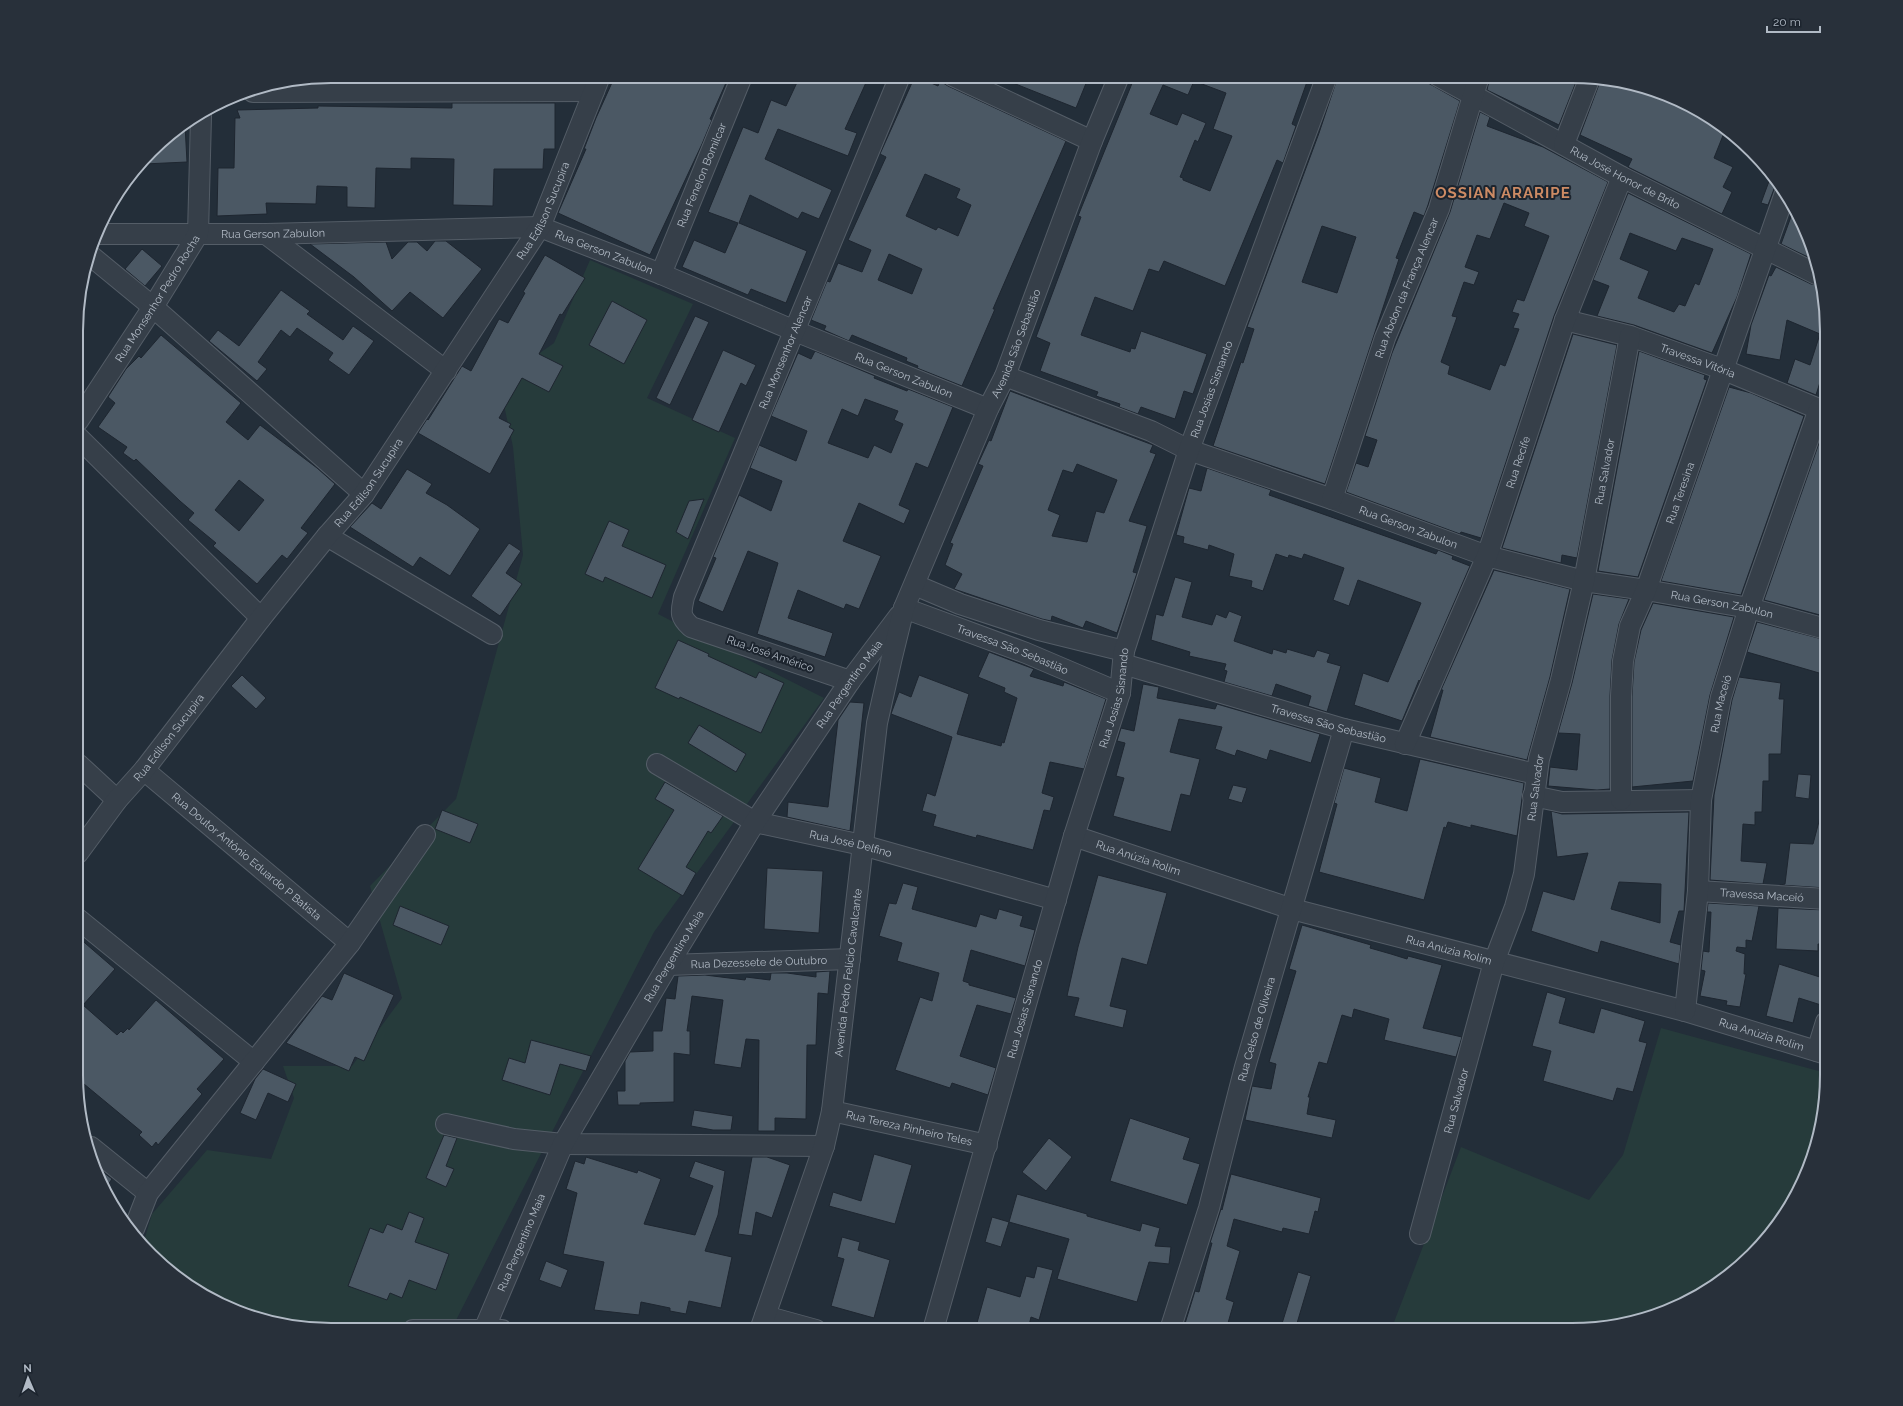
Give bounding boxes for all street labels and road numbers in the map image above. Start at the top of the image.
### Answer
street label: Rua Fenelon Bomilcar [674,121,729,229]
street label: Rua José Honor de Brito [1568,143,1683,212]
street label: Rua Edilson Sucupira [514,160,572,262]
street label: Rua Abdon da França Alencar [1372,216,1441,360]
street label: Rua Gerson Zabulon [221,226,325,241]
street label: Rua Gerson Zabulon [553,227,655,277]
street label: Rua Monsenhor Pedro Rocha [112,233,202,364]
street label: Avenida São Sebastião [989,287,1043,400]
street label: Rua Monsenhor Alencar [756,294,815,411]
street label: Rua Josias Sisnando [1188,339,1235,440]
street label: Travessa Vitória [1658,341,1737,380]
street label: Rua Gerson Zabulon [853,350,955,401]
street label: Rua Recife [1503,434,1533,490]
street label: Rua Edilson Sucupira [331,436,405,530]
street label: Rua Salvador [1592,437,1617,506]
street label: Rua Teresina [1663,460,1697,525]
street label: Rua Gerson Zabulon [1357,503,1459,551]
street label: Rua Gerson Zabulon [1670,588,1775,621]
street label: Travessa São Sebastião [955,621,1071,677]
street label: Rua José Américo [725,633,816,675]
street label: Rua Pergentino Maia [814,638,885,731]
street label: Rua Josias Sisnando [1096,647,1131,749]
street label: Rua Maceió [1708,673,1734,734]
street label: Rua Edilson Sucupira [131,691,207,784]
street label: Travessa São Sebastião [1269,701,1388,745]
street label: Rua Salvador [1524,753,1547,822]
street label: Rua Doutor Antônio Eduardo P Batista [169,790,324,923]
street label: Rua José Delfino [808,827,894,860]
street label: Rua Anúzia Rolim [1095,837,1182,878]
street label: Travessa Maceió [1720,886,1805,904]
street label: Avenida Pedro Felício Cavalcante [832,887,864,1057]
street label: Rua Pergentino Maia [641,908,706,1005]
street label: Rua Anúzia Rolim [1405,932,1493,967]
street label: Rua Dezessete de Outubro [690,953,828,971]
street label: Rua Josias Sisnando [1004,957,1045,1060]
street label: Rua Celso de Oliveira [1235,975,1278,1083]
street label: Rua Anúzia Rolim [1717,1015,1806,1053]
street label: Rua Salvador [1441,1067,1471,1135]
street label: Rua Tereza Pinheiro Teles [845,1108,973,1148]
street label: Rua Pergentino Maia [495,1192,548,1293]

